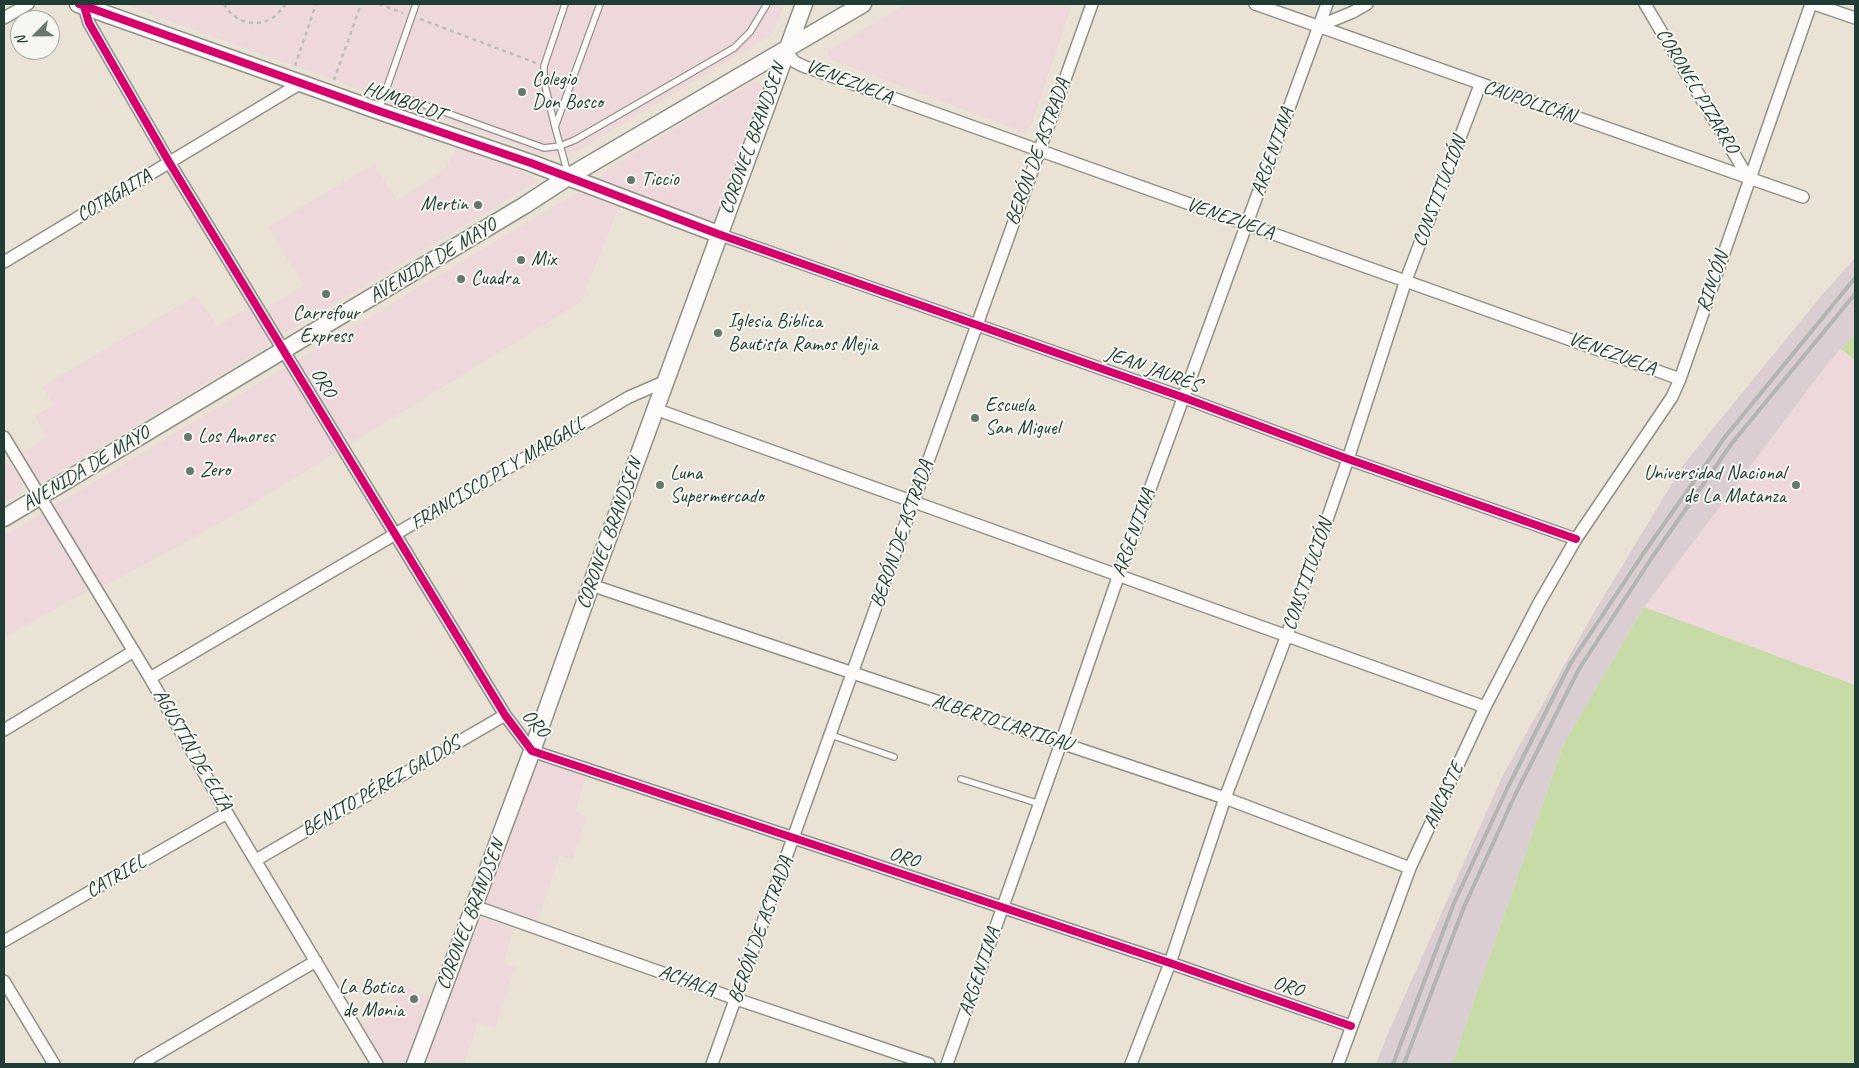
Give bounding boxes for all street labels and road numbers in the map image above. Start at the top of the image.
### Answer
street label: CORONEL PIZARRO [1650,24,1744,158]
street label: VENEZUELA [802,54,896,110]
street label: CORONEL BRANDSEN [715,61,791,217]
street label: CAUPOLICÁN [1480,75,1578,129]
street label: BERÓN DE ASTRADA [1000,76,1076,228]
street label: HUMBOLDT [360,77,448,127]
street label: ARGENTINA [1246,105,1300,199]
street label: CONSTITUCIÓN [1408,134,1472,250]
street label: COTAGAITA [72,164,156,228]
street label: VENEZUELA [1183,193,1277,245]
street label: AVENIDA DE MAYO [365,213,501,309]
street label: RINCÓN [1692,249,1734,315]
street label: VENEZUELA [1565,327,1659,381]
street label: JEAN JAURÈS [1103,342,1203,398]
street label: ORO [305,364,341,402]
street label: FRANCISCO PI Y MARGALL [407,413,589,535]
street label: AVENIDA DE MAYO [18,421,154,517]
street label: CORONEL BRANDSEN [572,456,648,612]
street label: BERÓN DE ASTRADA [866,457,938,611]
street label: ARGENTINA [1107,486,1161,580]
street label: CONSTITUCIÓN [1278,516,1338,634]
street label: AGUSTÍN DE ELÍA [147,685,237,815]
street label: ALBERTO LARTIGAU [929,689,1075,757]
street label: ORO [516,705,554,743]
street label: BENITO PÉREZ GALDÓS [297,732,465,842]
street label: ANCASTE [1418,759,1470,833]
street label: CORONEL BRANDSEN [431,837,511,993]
street label: ORO [886,842,922,874]
street label: CATRIEL [82,850,150,904]
street label: BERÓN DE ASTRADA [723,854,799,1006]
street label: ARGENTINA [954,925,1006,1019]
street label: ACHALA [655,960,719,1002]
street label: ORO [1270,971,1306,1003]

